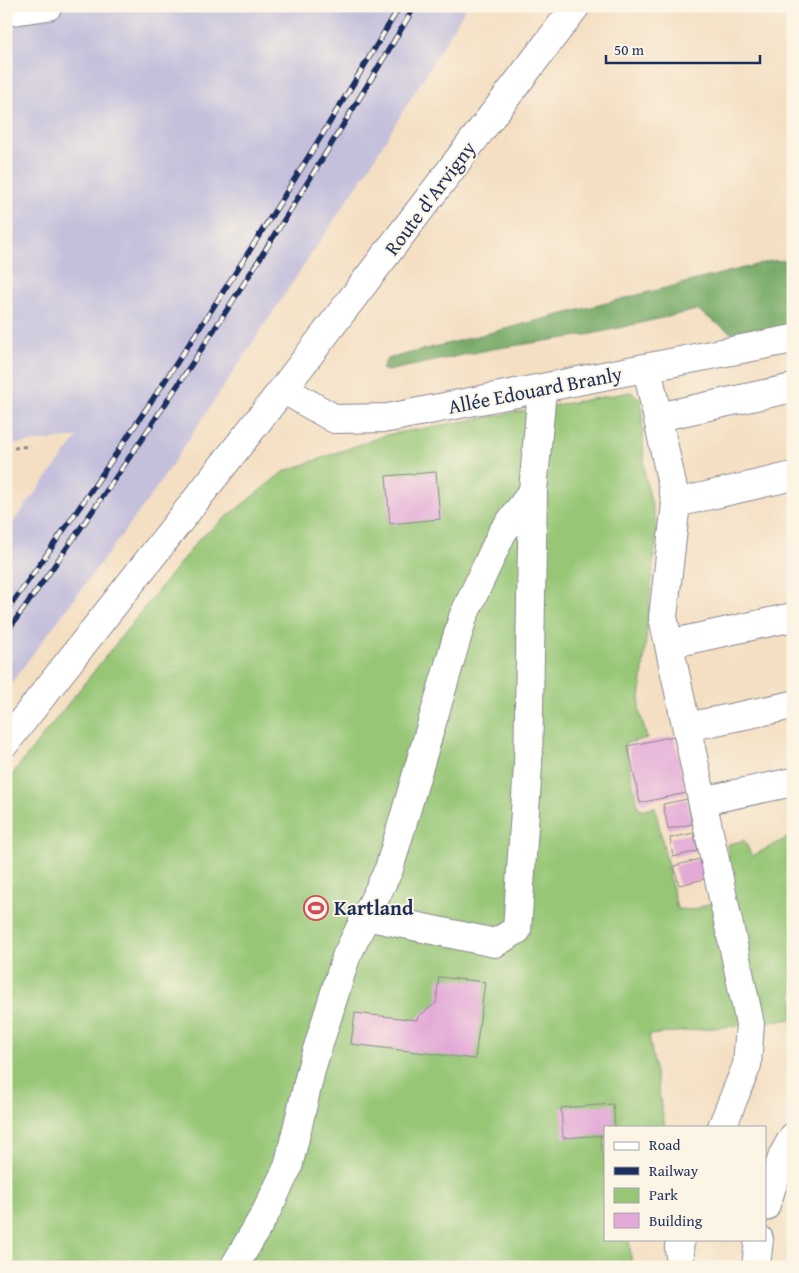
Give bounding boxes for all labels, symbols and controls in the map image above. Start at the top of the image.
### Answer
scale bar [606,32,760,64]
text: 50 m [614,39,645,60]
street label: Route d'Arvigny [377,135,482,261]
street label: Allée Edouard Branly [445,358,624,421]
place label: Kartland [334,893,414,922]
sports icon: Kartland [303,895,329,921]
legend [604,1126,766,1240]
text: Road [649,1134,680,1155]
text: Railway [649,1160,699,1181]
text: Park [649,1184,678,1205]
text: Building [649,1210,703,1231]

